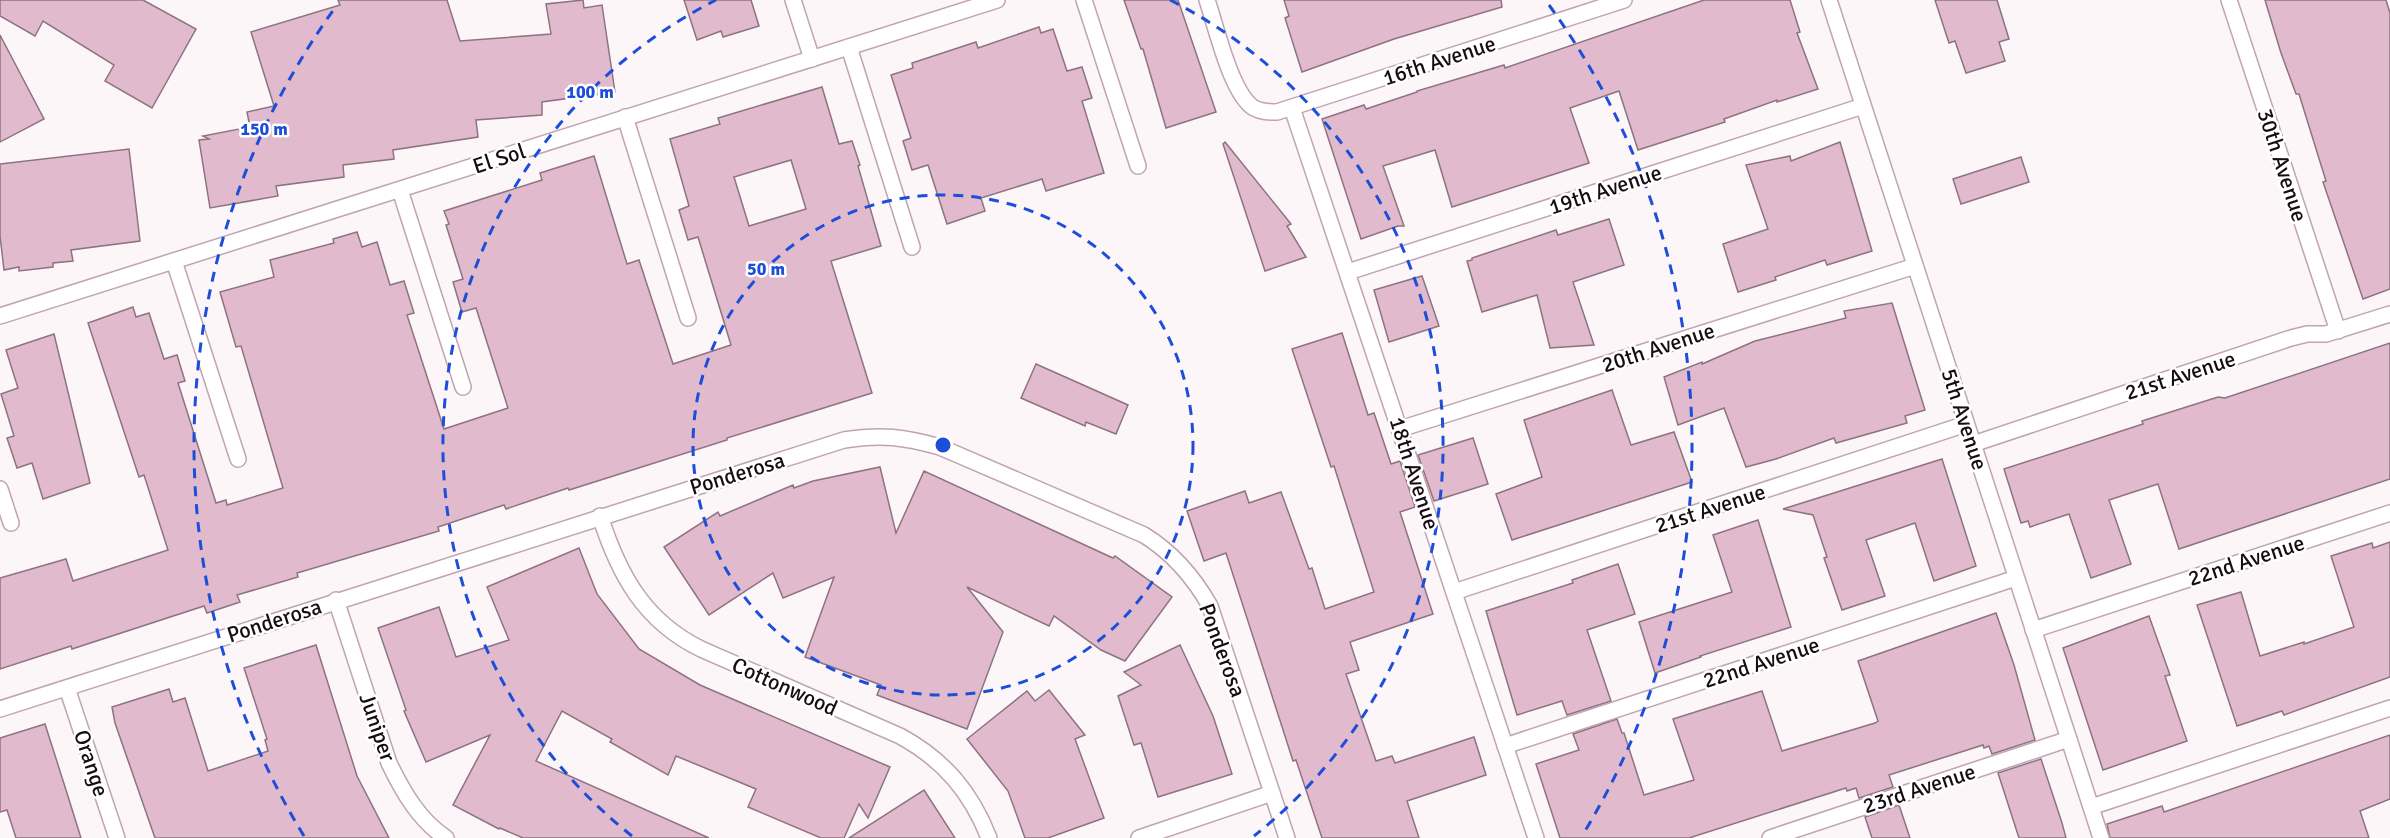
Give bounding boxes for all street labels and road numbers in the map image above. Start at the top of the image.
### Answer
street label: 16th Avenue [1379,30,1499,91]
street label: 30th Avenue [2252,105,2313,225]
street label: El Sol [469,137,529,180]
street label: 19th Avenue [1545,159,1665,220]
street label: 20th Avenue [1598,317,1718,378]
street label: 21st Avenue [2121,345,2239,406]
street label: 5th Avenue [1935,365,1994,473]
street label: 18th Avenue [1384,413,1445,533]
street label: Ponderosa [686,446,788,501]
street label: 21st Avenue [1651,478,1769,539]
street label: 22nd Avenue [2184,529,2308,592]
street label: Ponderosa [223,593,325,648]
street label: Ponderosa [1193,600,1252,701]
street label: 22nd Avenue [1699,631,1823,694]
street label: Cottonwood [728,651,842,722]
street label: Juniper [353,689,402,765]
street label: Orange [68,727,115,800]
street label: 23rd Avenue [1859,758,1979,819]

